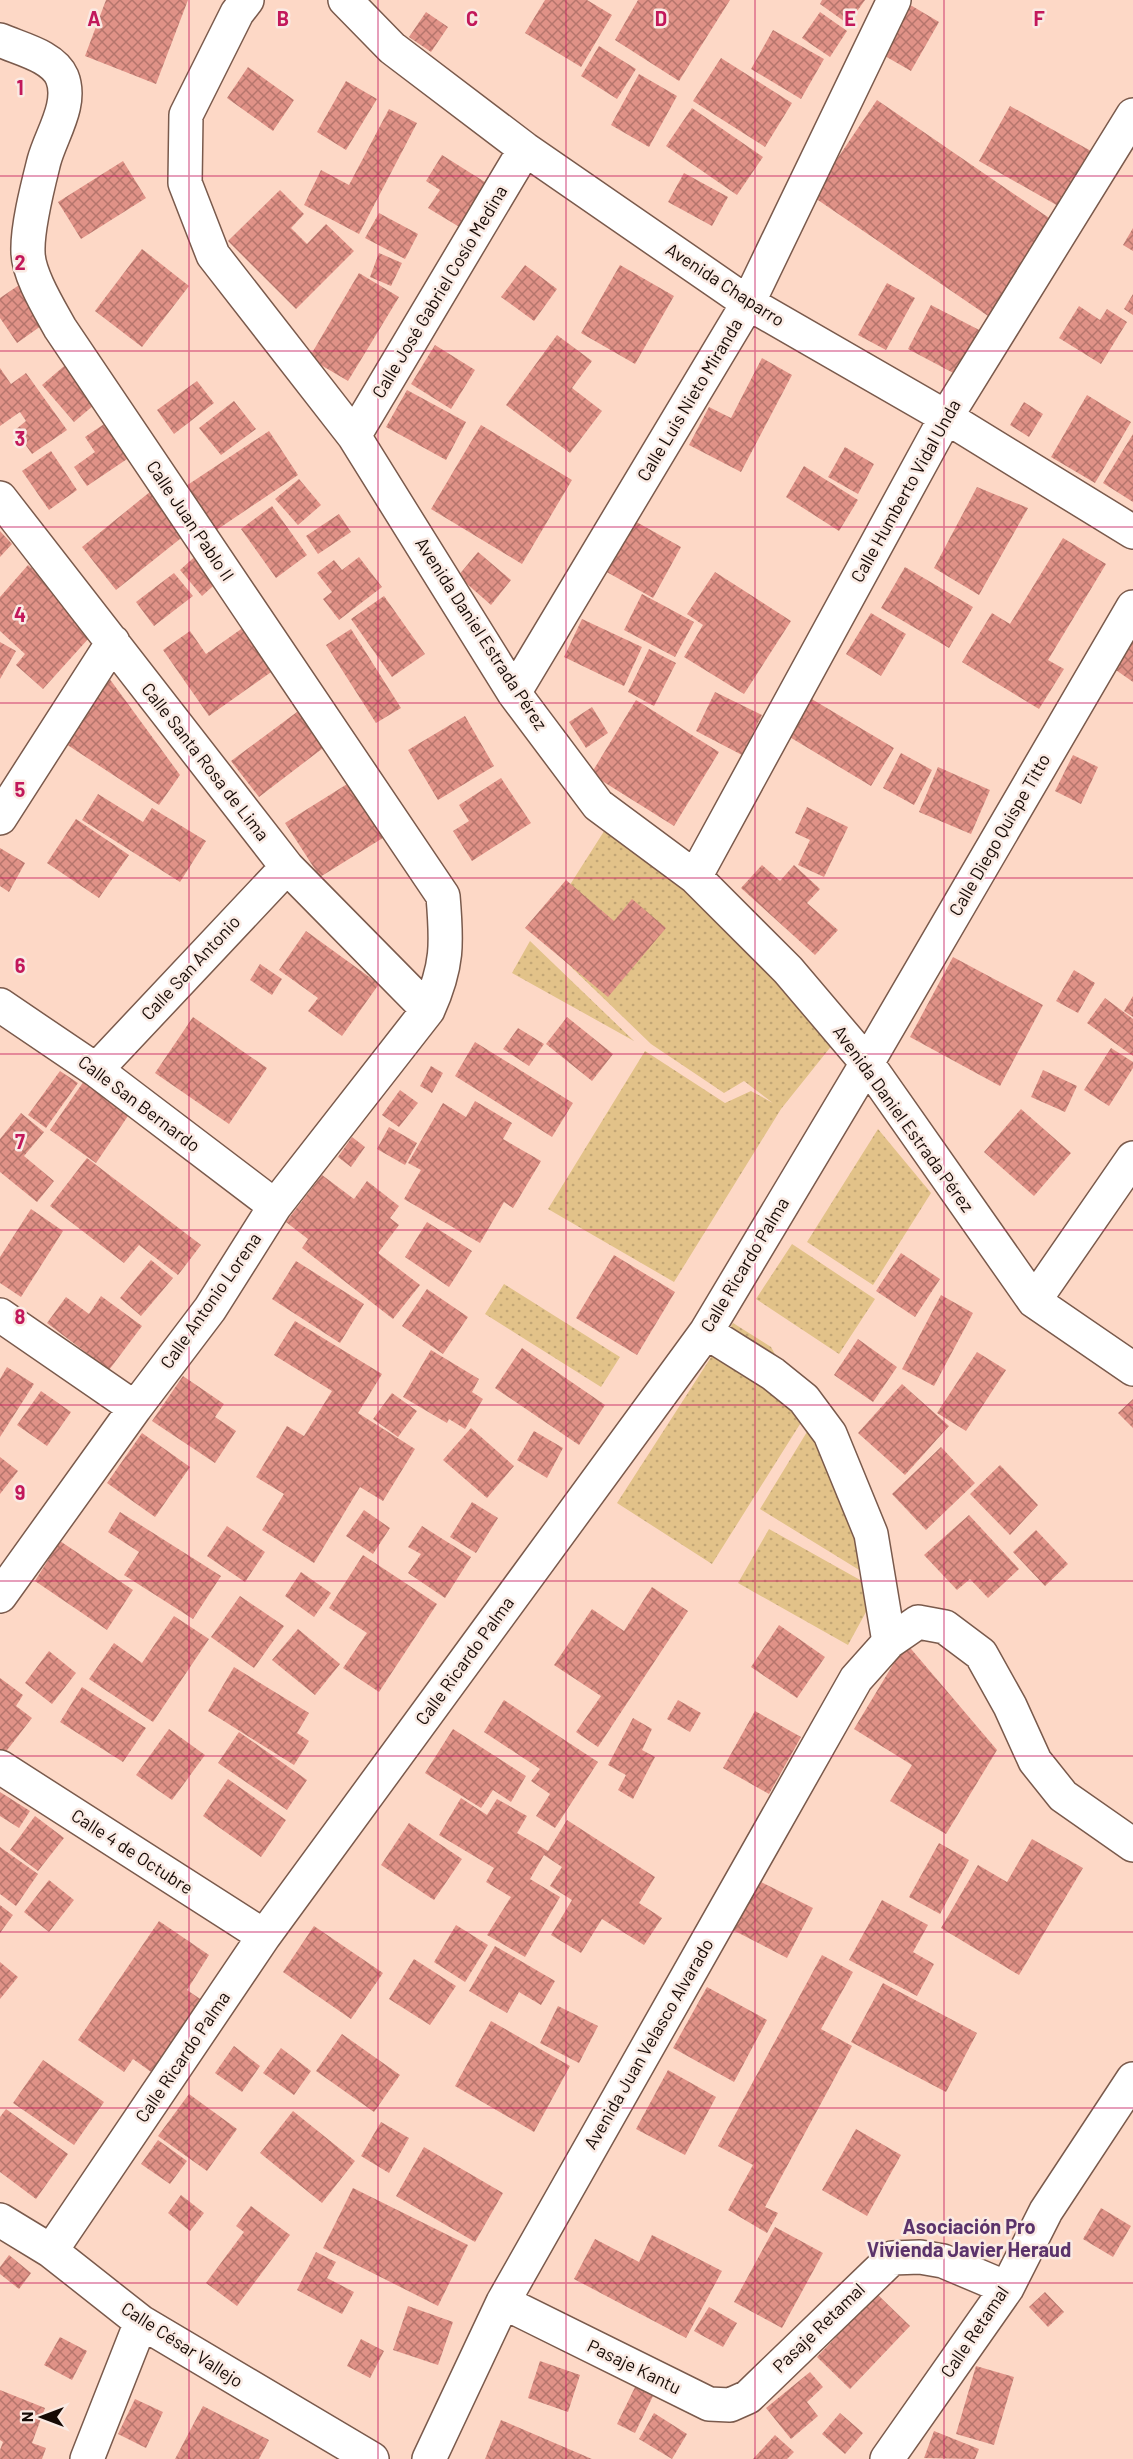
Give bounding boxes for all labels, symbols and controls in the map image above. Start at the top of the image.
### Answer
text: A [87,6,101,30]
text: B [277,6,289,30]
text: C [466,6,478,30]
text: D [655,6,667,30]
text: E [844,6,856,30]
text: F [1033,6,1045,30]
text: 1 [16,75,24,99]
street label: Calle José Gabriel Cosío Medina [367,181,511,402]
street label: Avenida Chaparro [662,238,789,331]
text: 2 [14,250,26,274]
street label: Calle Luis Nieto Miranda [632,314,746,485]
street label: Calle Humberto Vidal Unda [846,395,965,586]
text: 3 [15,426,25,450]
street label: Calle Juan Pablo II [142,456,239,585]
street label: Avenida Daniel Estrada Pérez [411,533,552,734]
text: 4 [14,602,26,626]
street label: Calle Santa Rosa de Lima [137,678,274,845]
street label: Calle Diego Quispe Titto [944,750,1054,919]
text: 5 [15,777,26,801]
street label: Calle San Antonio [136,910,244,1024]
text: 6 [15,953,26,977]
street label: Avenida Daniel Estrada Pérez [829,1021,979,1216]
street label: Calle San Bernardo [74,1050,205,1156]
text: 7 [15,1129,25,1153]
street label: Calle Ricardo Palma [695,1193,793,1336]
street label: Calle Antonio Lorena [155,1228,265,1373]
text: 8 [15,1304,26,1328]
text: 9 [15,1480,25,1504]
street label: Calle Ricardo Palma [410,1592,518,1729]
street label: Calle 4 de Octubre [68,1804,198,1899]
street label: Avenida Juan Velasco Alvarado [579,1934,718,2153]
street label: Calle Ricardo Palma [130,1987,234,2126]
district label: Asociación Pro Vivienda Javier Heraud [867,2214,1071,2261]
street label: Pasaje Retamal [768,2278,869,2377]
street label: Calle Retamal [935,2281,1013,2381]
street label: Calle César Vallejo [117,2297,248,2392]
street label: Pasaje Kantu [584,2334,685,2398]
north arrow [12,2387,72,2447]
text: N [17,2412,36,2422]

